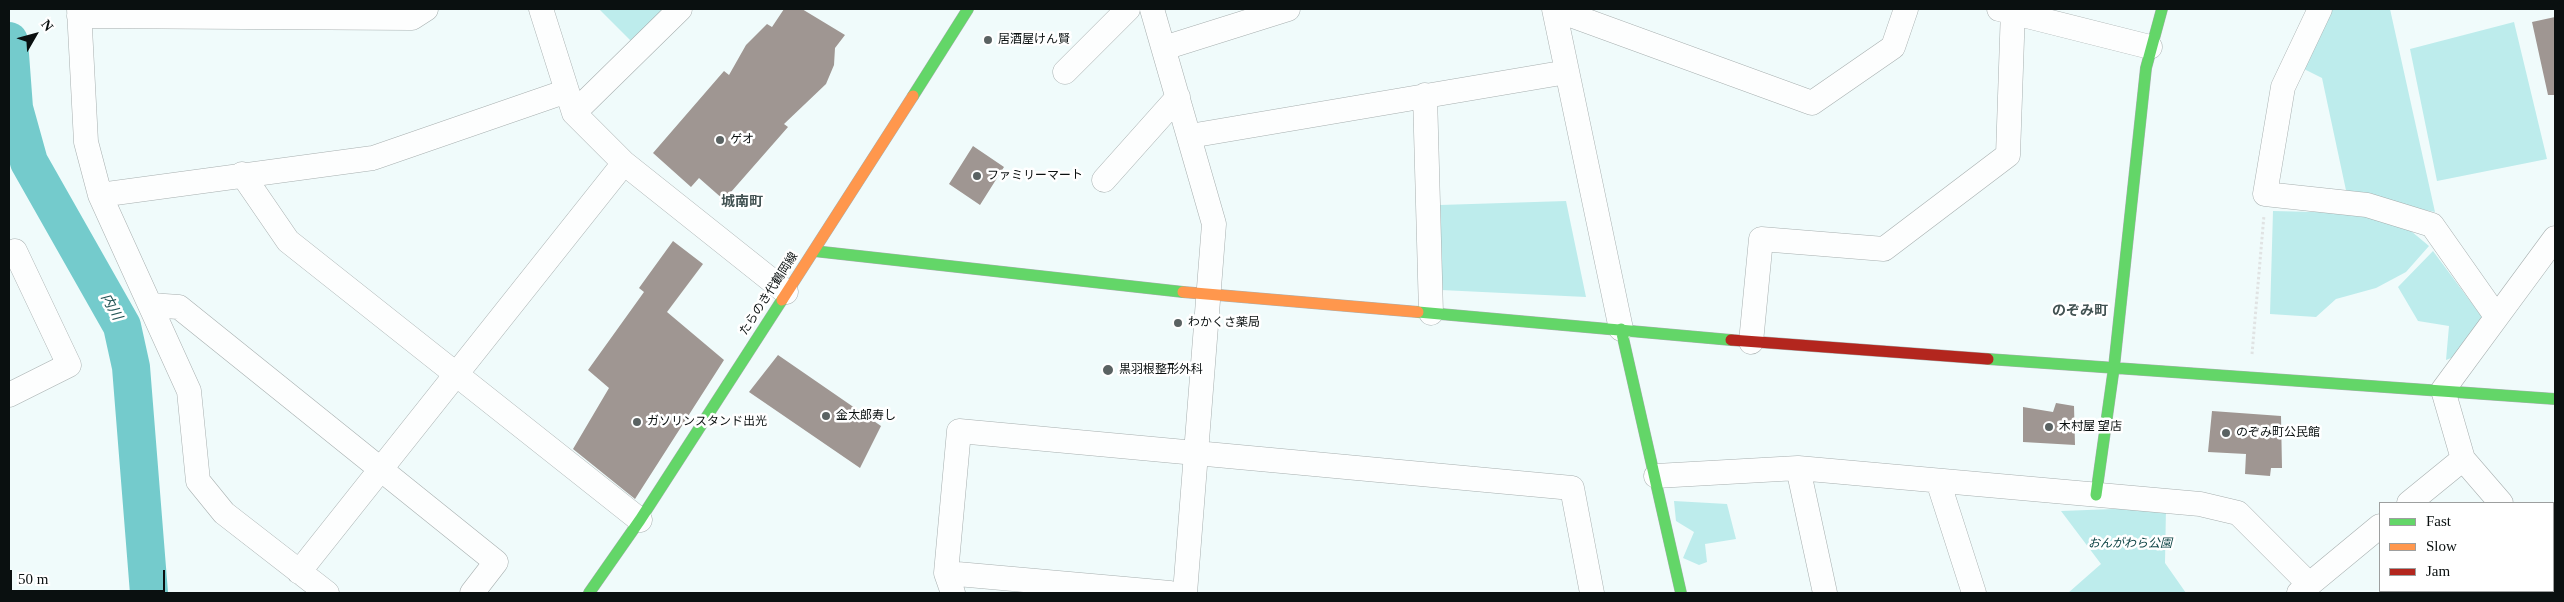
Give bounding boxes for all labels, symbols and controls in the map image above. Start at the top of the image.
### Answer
north arrow [10,10,60,60]
text: N [38,17,56,34]
place label: 居酒屋けん賢 [998,33,1070,47]
marker: 居酒屋けん賢 [982,34,994,46]
place label: ゲオ [730,133,754,147]
marker: ゲオ [714,134,726,146]
place label: ファミリーマート [987,169,1083,183]
marker: ファミリーマート [971,170,983,182]
district label: 城南町 [721,194,763,210]
street label: たらのき代鶴岡線 [737,250,801,338]
water label: 内川 [97,291,125,323]
district label: のぞみ町 [2052,303,2108,319]
place label: わかくさ薬局 [1188,316,1260,330]
marker: わかくさ薬局 [1172,317,1184,329]
marker: 黒羽根整形外科 [1101,363,1115,377]
place label: 黒羽根整形外科 [1119,363,1203,377]
place label: 金太郎寿し [836,409,896,423]
marker: 金太郎寿し [820,410,832,422]
place label: ガソリンスタンド出光 [647,415,767,429]
marker: ガソリンスタンド出光 [631,416,643,428]
place label: 木村屋 望店 [2059,420,2122,434]
marker: 木村屋 望店 [2043,421,2055,433]
place label: のぞみ町公民館 [2236,426,2320,440]
marker: のぞみ町公民館 [2220,427,2232,439]
legend [2379,502,2554,592]
text: Fast [2426,513,2451,529]
park label: おんがわら公園 [2088,537,2172,551]
text: Slow [2426,538,2457,554]
scale bar [12,560,168,592]
text: Jam [2426,563,2450,579]
text: 50 m [18,571,48,587]

